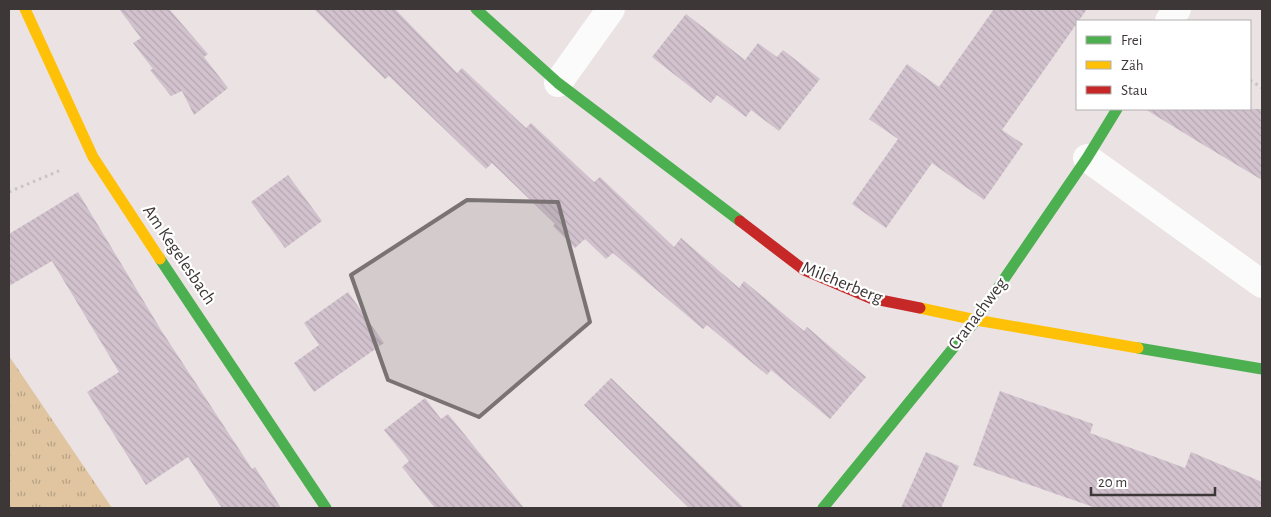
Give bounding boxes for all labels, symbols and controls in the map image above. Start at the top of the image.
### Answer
legend [1076,20,1251,110]
text: Frei [1121,33,1142,48]
text: Zäh [1121,58,1144,73]
text: Stau [1121,83,1148,98]
street label: Am Kegelesbach [139,202,219,308]
street label: Milcherberg [799,259,885,307]
street label: Cranachweg [945,274,1011,353]
scale bar [1091,464,1215,496]
text: 20 m [1098,475,1127,490]

